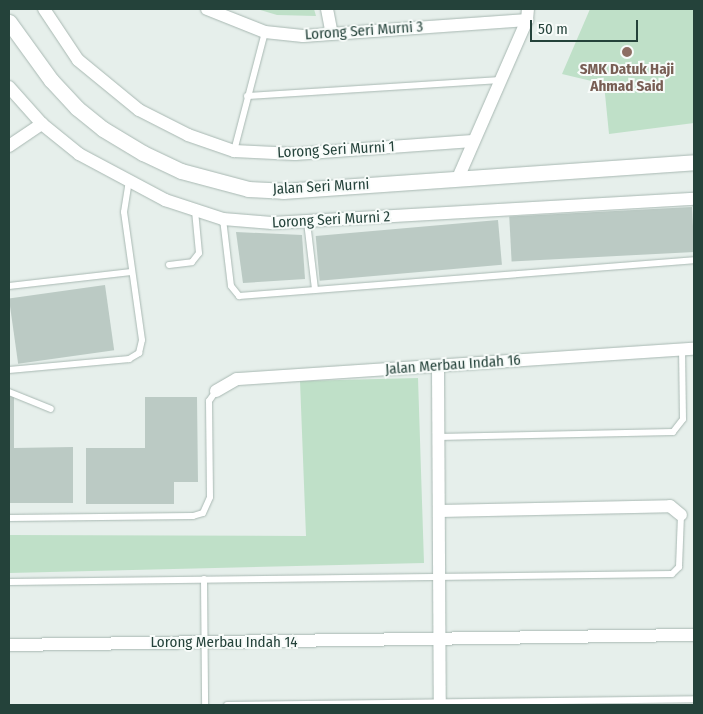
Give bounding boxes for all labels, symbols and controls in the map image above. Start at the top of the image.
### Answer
scale bar [533,10,640,42]
street label: Lorong Seri Murni 3 [304,18,424,44]
text: 50 m [538,20,568,38]
marker: SMK Datuk Haji Ahmad Said [621,46,633,58]
place label: SMK Datuk Haji Ahmad Said [580,60,674,95]
street label: Lorong Seri Murni 1 [277,138,395,162]
street label: Jalan Seri Murni [272,175,370,199]
street label: Lorong Seri Murni 2 [271,208,391,232]
street label: Jalan Merbau Indah 16 [385,351,521,379]
street label: Lorong Merbau Indah 14 [150,634,298,652]

